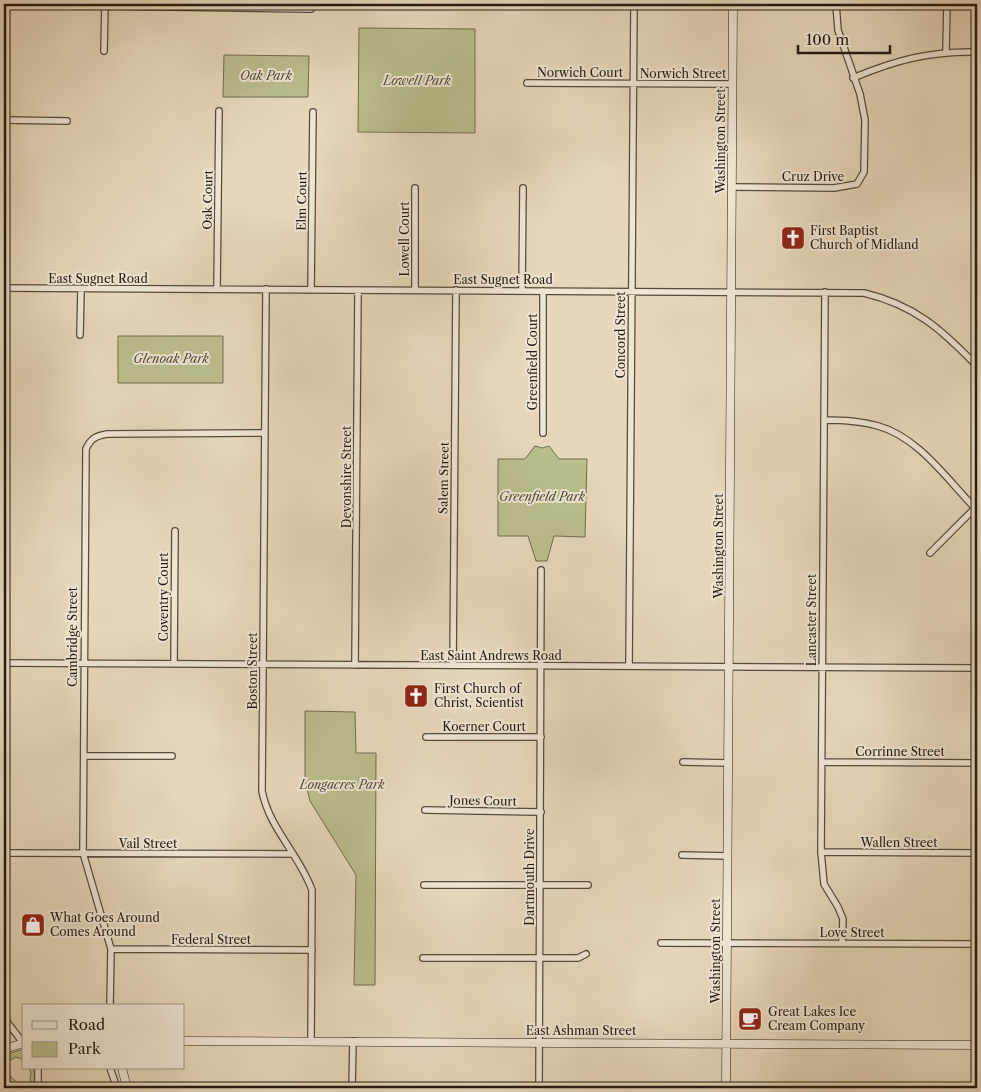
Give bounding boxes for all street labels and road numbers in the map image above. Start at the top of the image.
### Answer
street label: Norwich Court [537,65,624,80]
street label: Norwich Street [640,66,727,81]
street label: Washington Street [713,88,728,194]
street label: Oak Court [199,169,216,230]
street label: Cruz Drive [782,169,844,184]
street label: Elm Court [293,170,310,231]
street label: Lowell Court [397,201,412,276]
street label: East Sugnet Road [48,271,148,286]
street label: East Sugnet Road [453,272,553,287]
street label: Concord Street [613,291,628,379]
street label: Greenfield Court [525,313,540,411]
street label: Devonshire Street [339,425,354,528]
street label: Salem Street [435,441,452,514]
street label: Washington Street [711,493,726,599]
street label: Coventry Court [156,552,171,641]
street label: Lancaster Street [804,573,819,666]
street label: Cambridge Street [65,586,80,687]
street label: Boston Street [245,632,260,710]
street label: East Saint Andrews Road [420,648,563,663]
street label: Koerner Court [442,719,527,734]
street label: Corrinne Street [855,744,945,759]
street label: Jones Court [447,792,518,809]
street label: Dartmouth Drive [522,828,537,926]
street label: Wallen Street [860,835,938,850]
street label: Vail Street [118,836,178,851]
street label: Washington Street [708,898,723,1004]
street label: Love Street [820,925,885,940]
street label: Federal Street [171,932,252,947]
street label: East Ashman Street [526,1023,637,1038]

